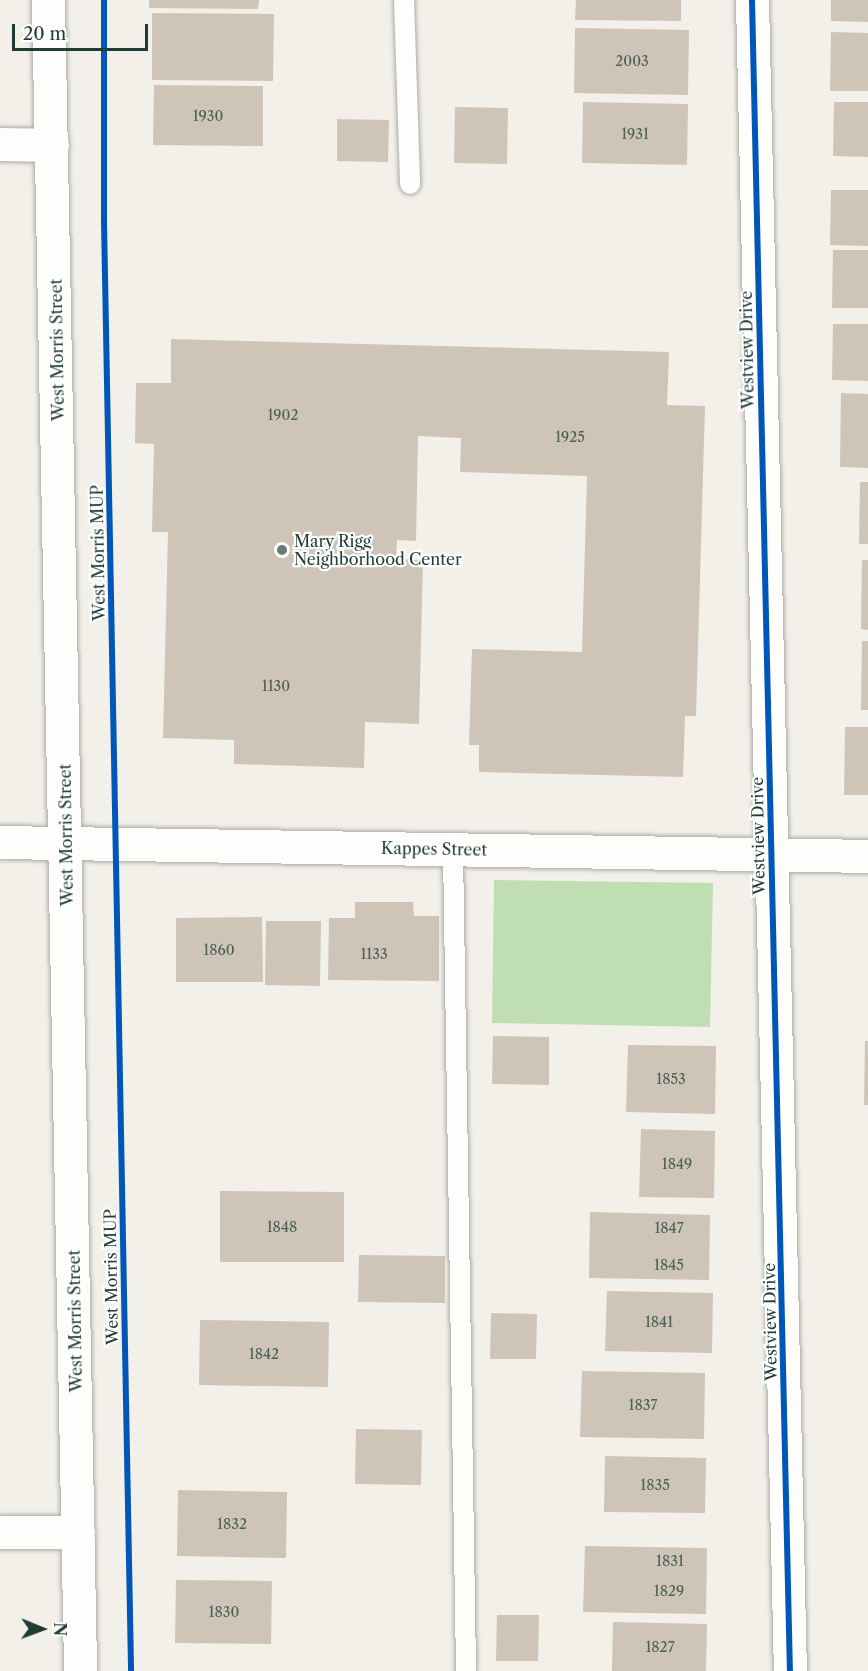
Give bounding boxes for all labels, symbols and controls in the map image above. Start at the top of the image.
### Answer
scale bar [15,12,152,50]
text: 20 m [23,23,66,45]
house number: 2003 [615,53,649,69]
house number: 1930 [193,108,223,124]
house number: 1931 [621,126,649,142]
street label: West Morris Street [46,279,68,421]
street label: Westview Drive [736,290,758,410]
house number: 1902 [267,407,299,423]
house number: 1925 [555,429,585,445]
street label: West Morris MUP [87,485,109,621]
place label: Mary Rigg Neighborhood Center [294,531,462,569]
marker: Mary Rigg Neighborhood Center [275,543,289,557]
house number: 1130 [262,678,290,694]
street label: West Morris Street [55,764,77,906]
street label: Westview Drive [747,776,769,896]
street label: Kappes Street [381,838,487,860]
house number: 1860 [203,942,235,958]
house number: 1133 [360,946,388,962]
house number: 1853 [656,1071,686,1087]
house number: 1849 [662,1156,692,1172]
street label: West Morris MUP [100,1209,122,1345]
house number: 1848 [267,1219,297,1235]
house number: 1847 [654,1220,684,1236]
street label: West Morris Street [64,1250,86,1392]
house number: 1845 [654,1257,684,1273]
street label: Westview Drive [759,1262,781,1382]
house number: 1841 [645,1314,673,1330]
house number: 1842 [249,1346,279,1362]
house number: 1837 [629,1397,657,1413]
house number: 1835 [640,1477,670,1493]
house number: 1832 [217,1516,247,1532]
house number: 1831 [656,1553,684,1569]
house number: 1829 [654,1583,684,1599]
north arrow [12,1599,72,1659]
house number: 1830 [209,1604,239,1620]
text: N [50,1622,70,1636]
house number: 1827 [645,1639,675,1655]

